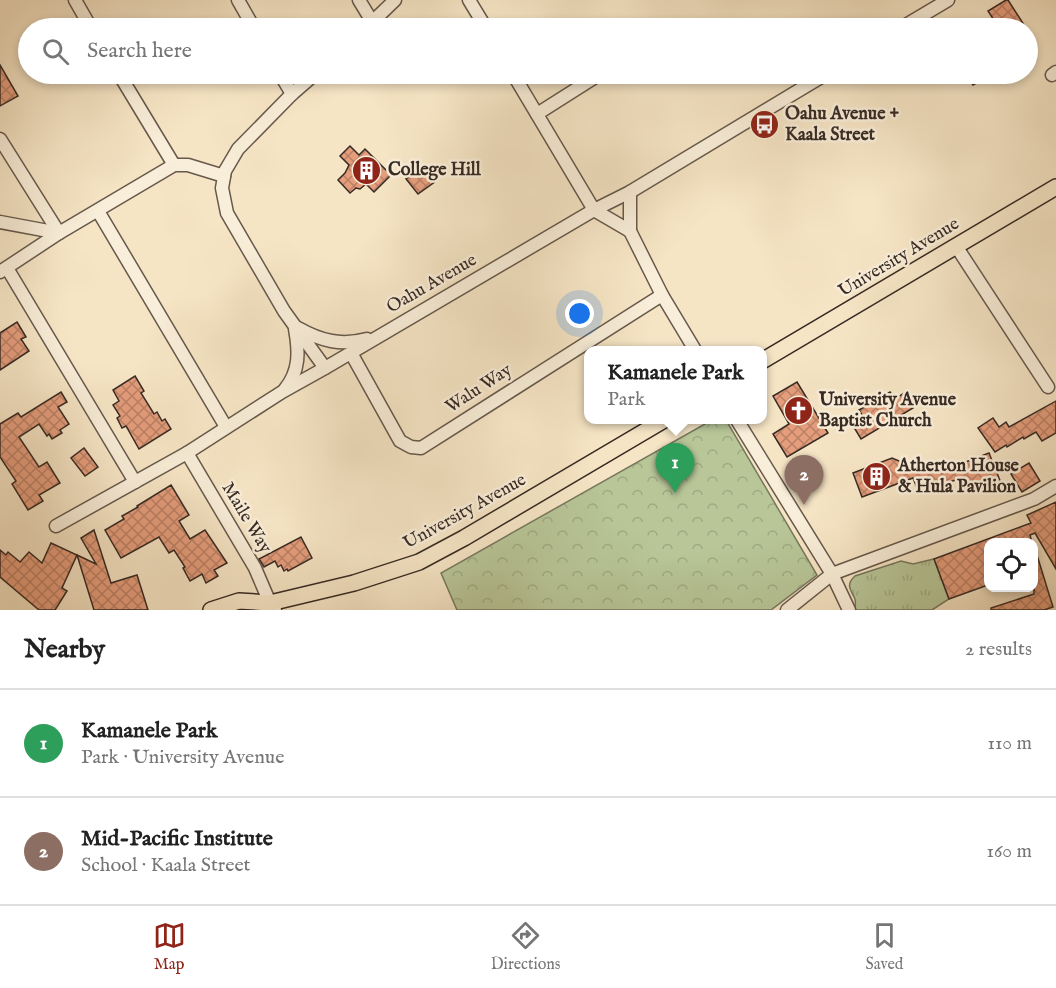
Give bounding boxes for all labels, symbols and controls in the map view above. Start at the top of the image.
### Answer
search box [18,18,1038,84]
icon: search [39,35,72,68]
text: Search here [87,37,192,65]
place label: Oahu Avenue + Kaala Street [785,103,900,147]
bus stop icon: Oahu Avenue + Kaala Street [748,108,780,140]
building icon: College Hill [351,154,383,186]
place label: College Hill [388,159,482,182]
street label: University Avenue [834,213,964,303]
street label: Oahu Avenue [383,249,481,319]
your location [565,299,594,328]
popup [584,346,767,424]
street label: Walu Way [442,359,517,419]
text: Kamanele Park [607,359,744,387]
text: Park [607,387,645,412]
place label: University Avenue Baptist Church [818,389,957,433]
church icon: University Avenue Baptist Church [782,394,814,426]
pin: 1 [656,444,694,493]
place label: Atherton House & Hula Pavilion [897,455,1019,499]
pin: 2 [784,456,824,505]
building icon: Atherton House & Hula Pavilion [861,460,893,492]
street label: University Avenue [400,469,530,555]
street label: Maile Way [216,478,276,558]
map controls [984,538,1038,592]
button: locate [984,538,1038,592]
text: Nearby [24,633,105,666]
text: 2 results [965,637,1032,662]
text: Kamanele Park [81,717,217,745]
text: 1 [40,731,47,756]
text: 110 m [988,731,1032,756]
text: Park · University Avenue [81,745,284,770]
text: Mid-Pacific Institute [81,825,273,853]
text: 2 [39,839,48,864]
text: 160 m [986,839,1032,864]
text: School · Kaala Street [81,853,250,878]
tab: Map [153,919,186,975]
tab: Directions [491,919,560,975]
tab: Saved [866,919,903,975]

